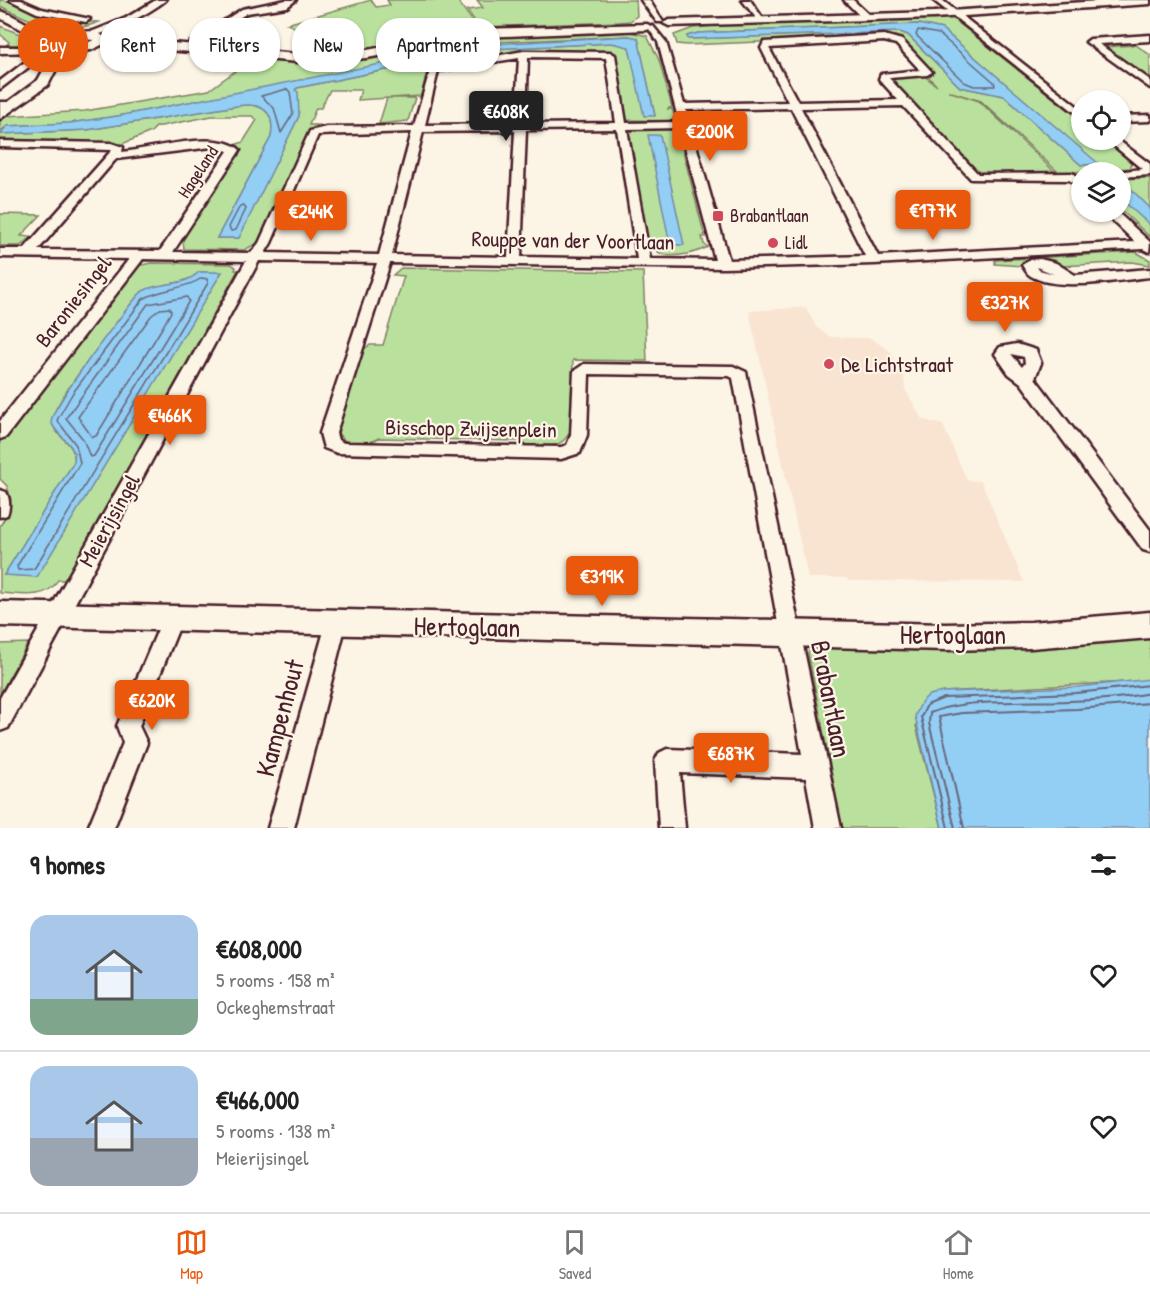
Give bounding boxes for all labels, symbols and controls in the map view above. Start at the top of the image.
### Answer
chip: Buy [18,18,88,72]
chip: Rent [100,18,177,72]
chip: Filters [189,18,280,72]
chip: New [292,18,364,72]
chip: Apartment [376,18,500,72]
map controls [1071,90,1131,222]
button: locate [1071,90,1131,150]
pin: €608K [464,91,548,142]
text: €608K [483,97,529,124]
pin: €200K [668,111,752,162]
text: €200K [686,117,734,144]
street label: Hageland [171,141,224,203]
button: layers [1071,162,1131,222]
pin: €177K [891,190,975,241]
pin: €244K [269,191,353,242]
text: €177K [909,196,957,223]
text: €244K [289,197,333,224]
place label: Brabantlaan [730,203,809,228]
marker: Brabantlaan [711,209,725,223]
street label: Rouppe van der Voortlaan [471,223,675,257]
place label: Lidl [785,230,808,255]
marker: Lidl [766,236,780,250]
street label: Baroniesingel [28,249,118,353]
pin: €327K [963,282,1047,333]
text: €327K [981,288,1029,315]
place label: De Lichtstraat [841,349,953,379]
marker: De Lichtstraat [822,357,836,371]
pin: €466K [128,395,212,446]
text: €466K [148,401,192,428]
street label: Bisschop Zwijsenplein [385,412,557,444]
street label: Meierijsingel [71,468,147,572]
pin: €319K [560,556,644,607]
text: €319K [580,562,624,589]
street label: Hertoglaan [413,607,521,646]
street label: Hertoglaan [900,616,1006,653]
street label: Brabantlaan [803,637,861,760]
street label: Kampenhout [246,655,313,781]
pin: €620K [110,680,194,731]
text: €620K [129,686,175,713]
pin: €687K [689,733,773,784]
text: €687K [708,739,754,766]
text: 9 homes [30,847,105,882]
icon: filters [1087,848,1120,881]
text: €608,000 [216,931,302,966]
icon: home [78,939,150,1011]
icon: heart [1087,959,1120,992]
text: 5 rooms · 158 m² [216,966,335,993]
text: Ockeghemstraat [216,993,335,1020]
text: €466,000 [216,1082,299,1117]
icon: home [78,1090,150,1162]
icon: heart [1087,1110,1120,1143]
text: 5 rooms · 138 m² [216,1117,335,1144]
text: Meierijsingel [216,1144,309,1171]
tab: Map [175,1226,208,1284]
tab: Saved [558,1226,591,1284]
tab: Home [942,1226,975,1284]

